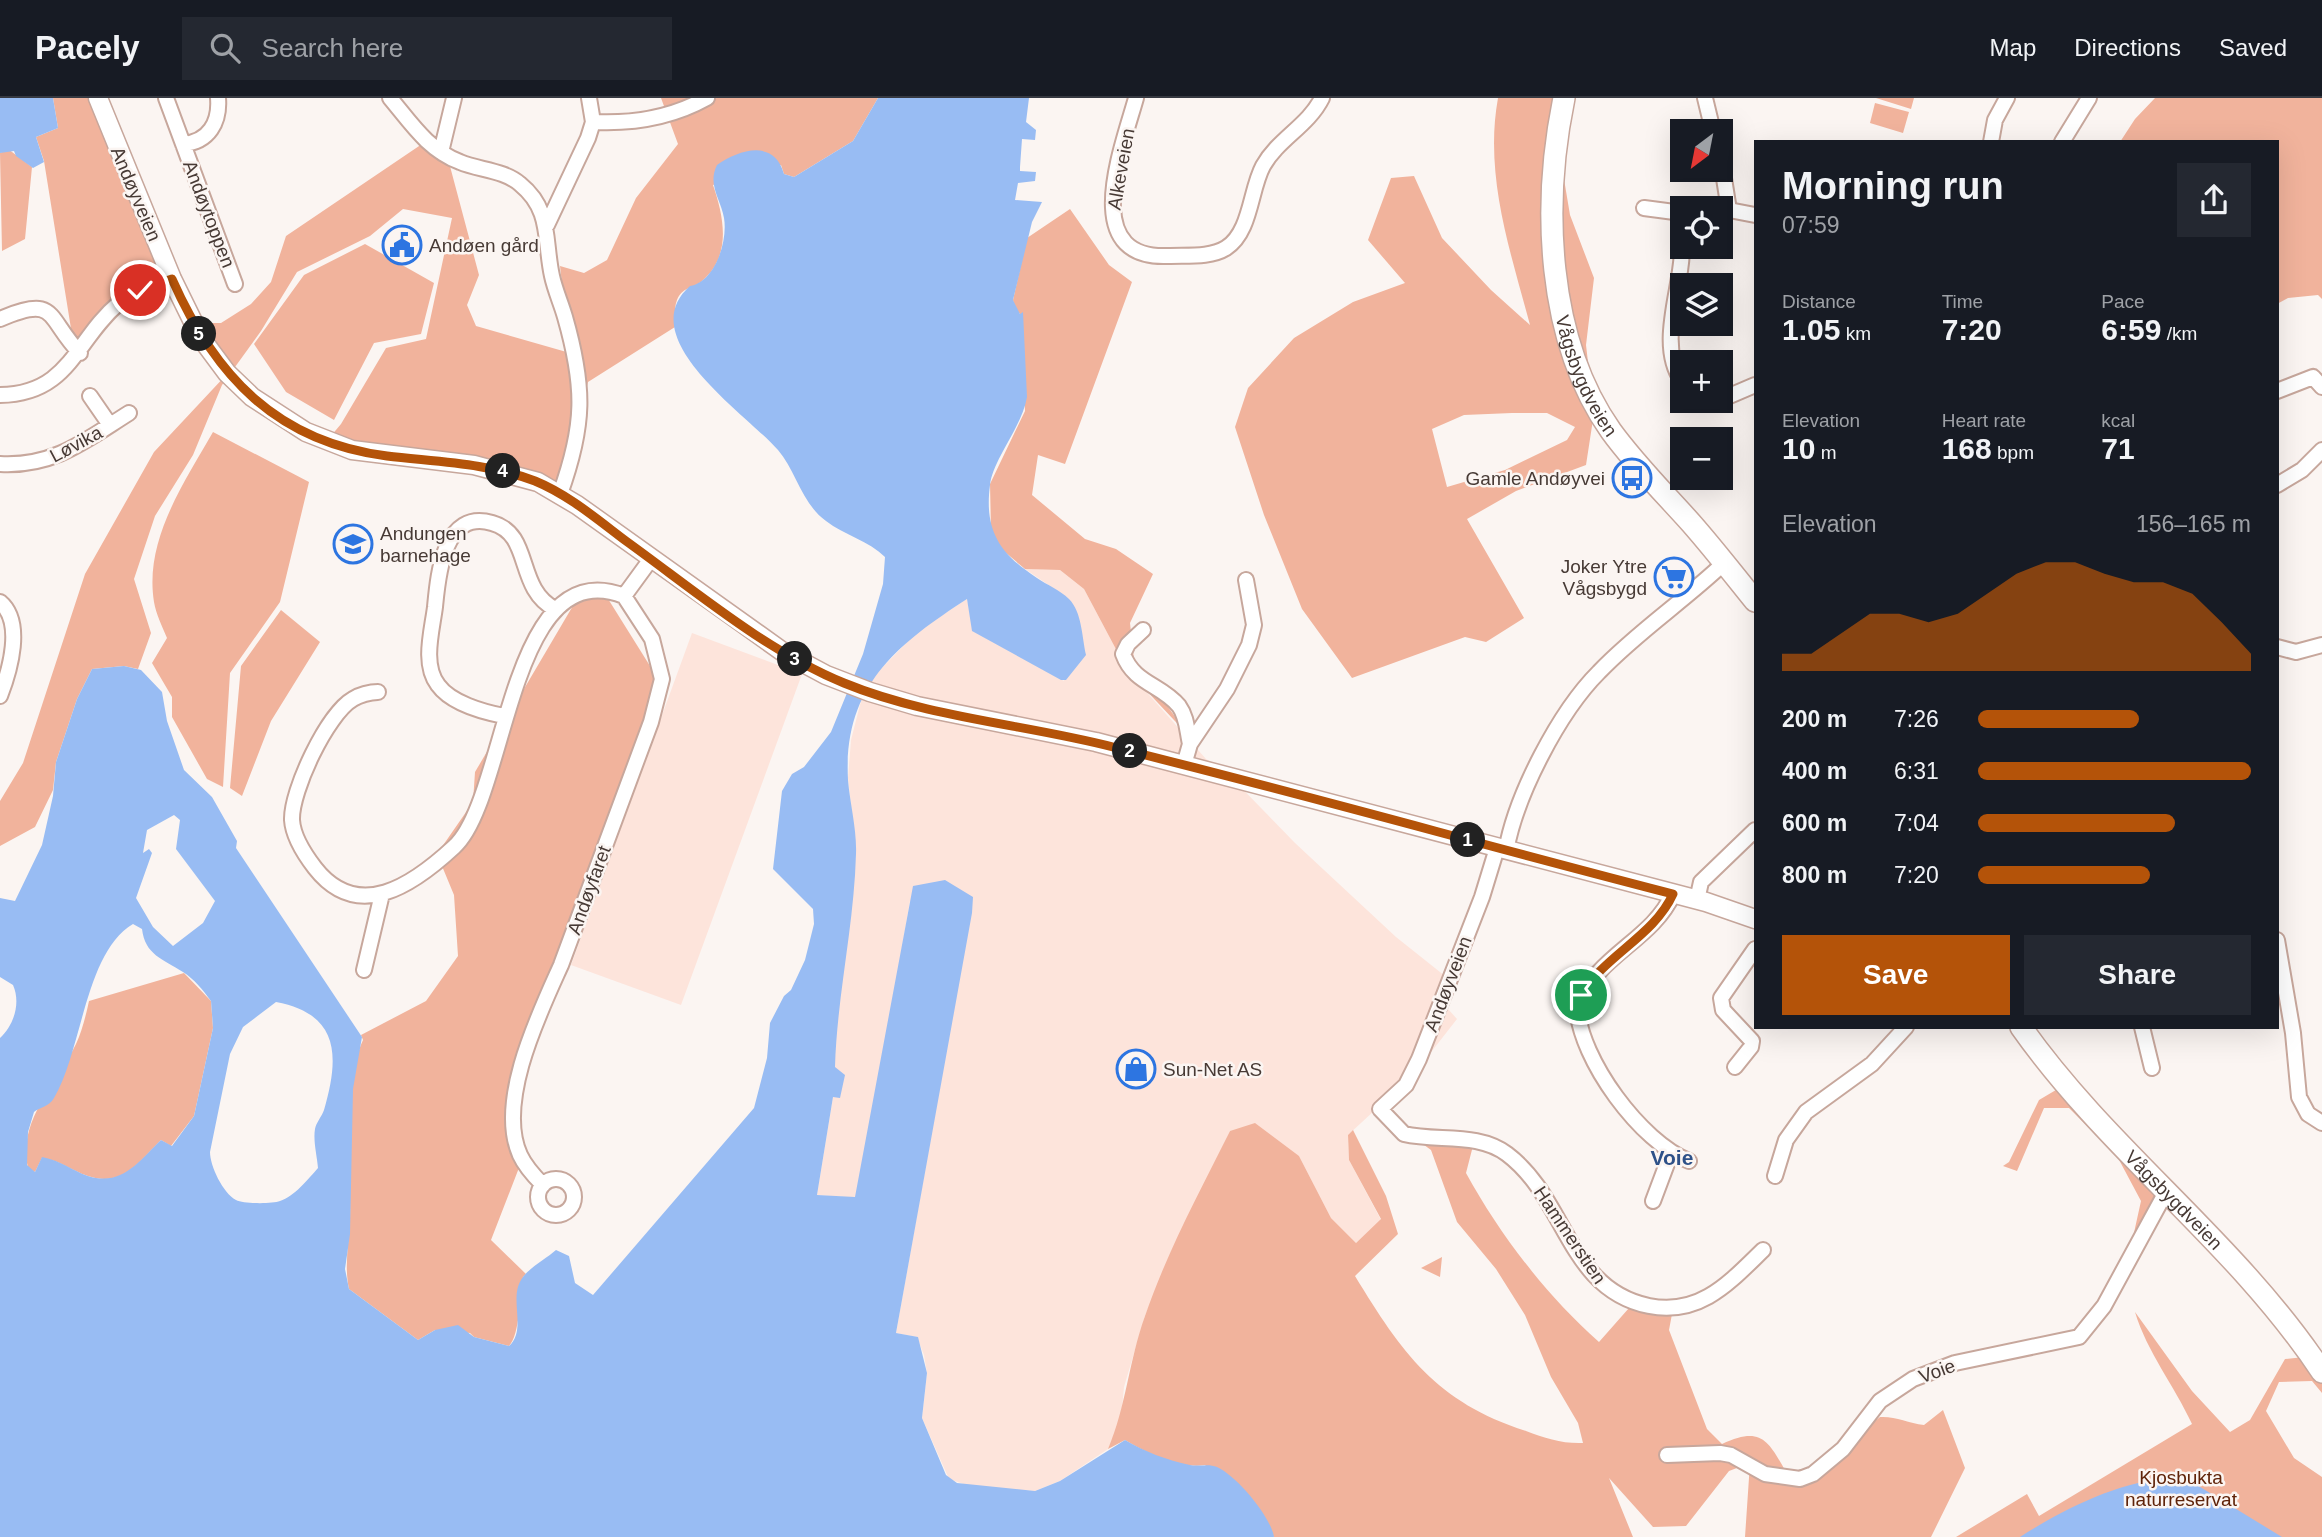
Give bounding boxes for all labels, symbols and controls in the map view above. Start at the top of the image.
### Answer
search box [182,17,672,80]
text: Pacely [35,29,140,66]
icon: search [206,29,244,67]
text: Search here [262,33,403,63]
text: Map [1990,34,2036,61]
text: Directions [2074,34,2181,61]
text: Saved [2219,34,2287,61]
north arrow [1670,119,1732,182]
map controls [1670,119,1733,490]
street label: Alkeveien [1104,127,1138,211]
street label: Andøyveien [107,144,165,244]
street label: Andøytoppen [179,157,239,271]
button: share [2177,163,2251,237]
text: Morning run [1782,165,2004,207]
button: locate [1670,196,1733,259]
text: 07:59 [1782,212,1840,238]
public building icon: Andøen gård [381,224,423,266]
place label: Andøen gård [429,235,539,256]
pin [110,260,170,320]
icon: check [121,271,159,309]
button: layers [1670,273,1733,336]
text: Distance [1782,291,1856,312]
text: Time [1942,291,1983,312]
text: Pace [2101,291,2145,312]
street label: Vågsbygdveien [1552,313,1622,440]
text: 1.05 [1782,313,1840,346]
text: 7:20 [1942,313,2002,346]
text: 6:59 [2101,313,2161,346]
pin: 5 [182,316,216,352]
text: 5 [193,323,204,344]
text: km [1840,323,1871,344]
text: /km [2161,323,2197,344]
button: + [1670,350,1733,413]
text: Elevation [1782,410,1860,431]
text: Heart rate [1942,410,2026,431]
text: kcal [2101,410,2135,431]
street label: Løvika [46,421,106,466]
button: − [1670,427,1733,490]
text: 10 [1782,432,1815,465]
text: 168 [1942,432,1992,465]
text: 71 [2101,432,2135,465]
text: m [1815,442,1836,463]
text: bpm [1992,442,2034,463]
pin: 4 [486,454,520,488]
bus stop icon: Gamle Andøyvei [1611,457,1653,499]
text: 4 [497,460,508,481]
place label: Gamle Andøyvei [1466,468,1605,489]
text: Elevation [1782,511,1877,537]
text: 156–165 m [2136,511,2251,537]
school or university icon: Andungen barnehage [332,523,374,565]
place label: Andungen barnehage [380,523,471,566]
place label: Joker Ytre Vågsbygd [1561,556,1647,599]
supermarket icon: Joker Ytre Vågsbygd [1653,556,1695,598]
pin: 3 [778,642,812,676]
text: 3 [789,648,800,669]
text: 200 m [1782,706,1847,732]
text: 7:26 [1894,706,1939,732]
pin: 2 [1112,734,1148,768]
text: 2 [1124,740,1135,761]
text: 400 m [1782,758,1847,784]
text: 6:31 [1894,758,1939,784]
text: 600 m [1782,810,1847,836]
text: 7:04 [1894,810,1939,836]
pin: 1 [1450,822,1486,858]
text: 1 [1462,829,1473,850]
street label: Andøyfaret [563,842,615,937]
text: 800 m [1782,862,1847,888]
text: 7:20 [1894,862,1939,888]
street label: Andøyveien [1420,933,1476,1035]
button: Save [1782,935,2010,1015]
button: Share [2024,935,2251,1015]
pin [1551,965,1611,1025]
icon: arrive [1562,976,1600,1014]
shop icon: Sun-Net AS [1115,1048,1157,1090]
place label: Sun-Net AS [1163,1059,1262,1080]
district label: Voie [1651,1146,1693,1169]
street label: Vågsbygdveien [2121,1146,2227,1253]
street label: Hammerstien [1530,1182,1610,1288]
street label: Voie [1916,1355,1958,1387]
park label: Kjosbukta naturreservat [2125,1467,2238,1510]

